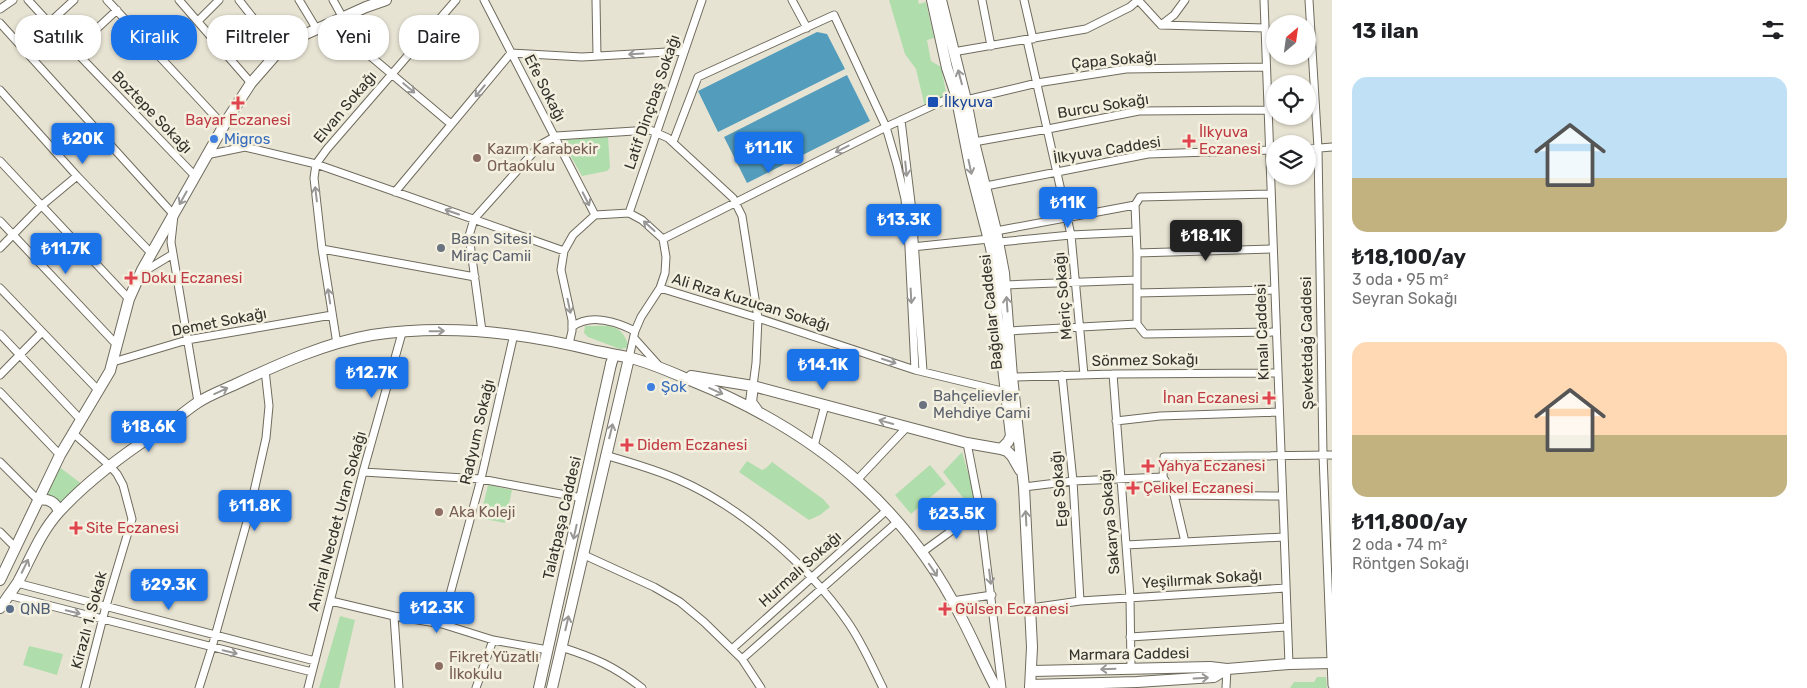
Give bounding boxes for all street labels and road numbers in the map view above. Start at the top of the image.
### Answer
street label: Latif Dinçbaş Sokağı [620,32,684,172]
street label: Çapa Sokağı [1071,47,1157,73]
street label: Efe Sokağı [520,51,570,125]
street label: Boztepe Sokağı [108,67,196,157]
street label: Elvan Sokağı [310,67,380,147]
street label: Burcu Sokağı [1056,90,1150,122]
street label: İlkyuva Caddesi [1052,133,1162,167]
street label: Meriç Sokağı [1050,251,1076,341]
street label: Bağcılar Caddesi [976,253,1006,371]
street label: Ali Rıza Kuzucan Sokağı [670,269,832,335]
street label: Şevketdağ Caddesi [1297,276,1317,410]
street label: Kınalı Caddesi [1251,283,1273,381]
street label: Demet Sokağı [170,304,268,340]
street label: Sönmez Sokağı [1092,350,1198,370]
street label: Radyum Sokağı [456,377,498,487]
street label: Amiral Necdet Uran Sokağı [304,429,370,613]
street label: Ege Sokağı [1047,450,1071,528]
street label: Talatpaşa Caddesi [539,455,585,581]
street label: Sakarya Sokağı [1096,469,1124,575]
street label: Hurmalı Sokağı [755,527,845,611]
street label: Yeşilırmak Sokağı [1141,566,1263,592]
street label: Kirazlı 1. Sokak [67,569,111,671]
street label: Marmara Caddesi [1068,644,1190,664]

